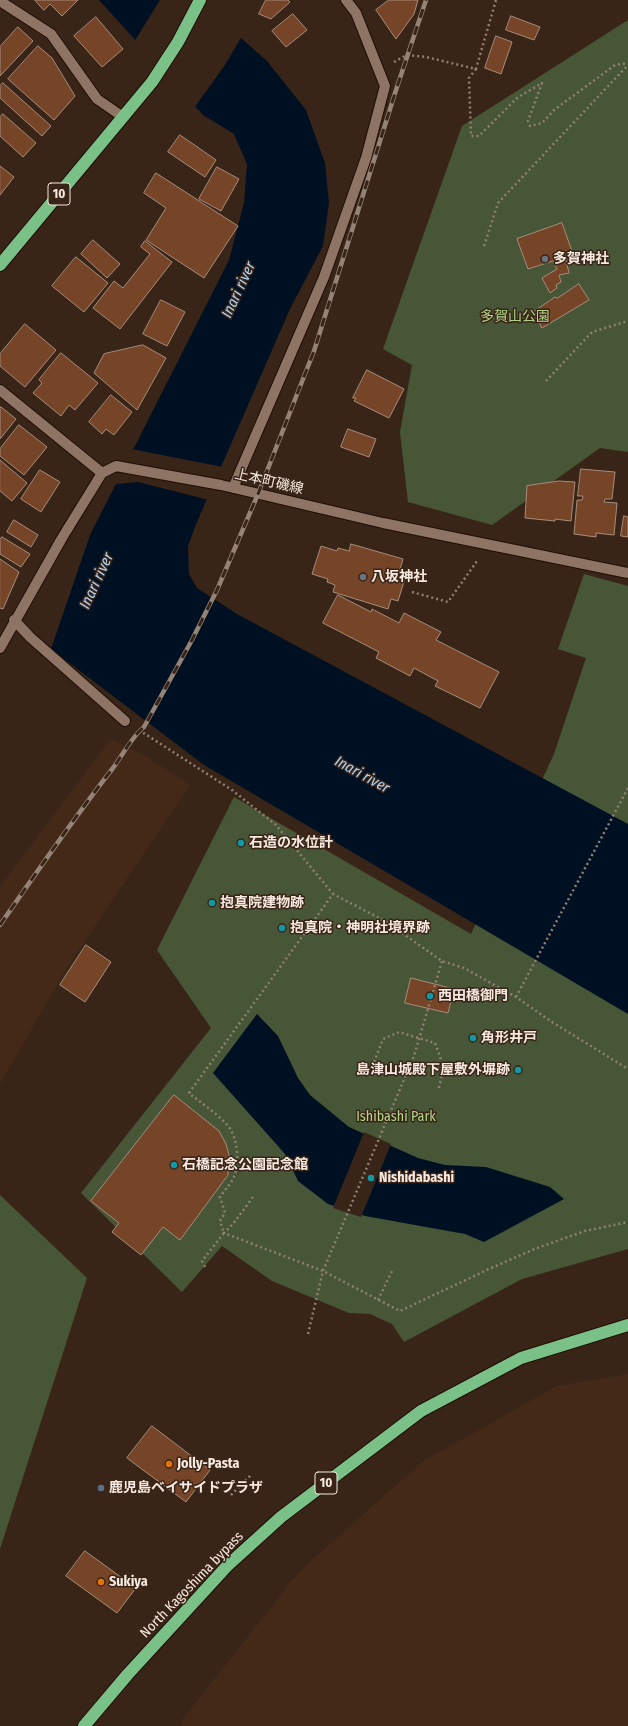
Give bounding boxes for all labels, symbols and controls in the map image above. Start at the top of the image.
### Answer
road number: 10 [48,183,70,205]
place label: 多賀神社 [553,251,609,267]
marker: 多賀神社 [540,254,550,264]
water label: Inari river [218,259,260,321]
park label: 多賀山公園 [480,309,550,325]
street label: 上本町磯線 [233,466,305,498]
water label: Inari river [76,550,118,612]
place label: 八坂神社 [371,569,427,585]
marker: 八坂神社 [358,572,368,582]
water label: Inari river [331,753,393,797]
place label: 石造の水位計 [249,835,333,851]
marker: 石造の水位計 [236,838,246,848]
place label: 抱真院建物跡 [220,895,304,911]
marker: 抱真院建物跡 [207,898,217,908]
place label: 抱真院・神明社境界跡 [290,920,430,936]
marker: 抱真院・神明社境界跡 [277,923,287,933]
place label: 西田橋御門 [438,988,508,1004]
marker: 西田橋御門 [425,991,435,1001]
place label: 角形井戸 [481,1030,537,1046]
marker: 角形井戸 [468,1033,478,1043]
place label: 島津山城殿下屋敷外塀跡 [356,1062,510,1078]
marker: 島津山城殿下屋敷外塀跡 [513,1065,523,1075]
park label: Ishibashi Park [356,1109,436,1125]
place label: 石橋記念公園記念館 [182,1157,308,1173]
marker: 石橋記念公園記念館 [169,1160,179,1170]
place label: Nishidabashi [379,1170,454,1186]
marker: Nishidabashi [366,1173,376,1183]
place label: Jolly-Pasta [177,1456,240,1472]
marker: Jolly-Pasta [164,1459,174,1469]
road number: 10 [315,1472,337,1494]
place label: 鹿児島ベイサイドプラザ [109,1480,263,1496]
marker: 鹿児島ベイサイドプラザ [96,1483,106,1493]
street label: North Kagoshima bypass [137,1528,247,1642]
place label: Sukiya [109,1574,148,1590]
marker: Sukiya [96,1577,106,1587]

